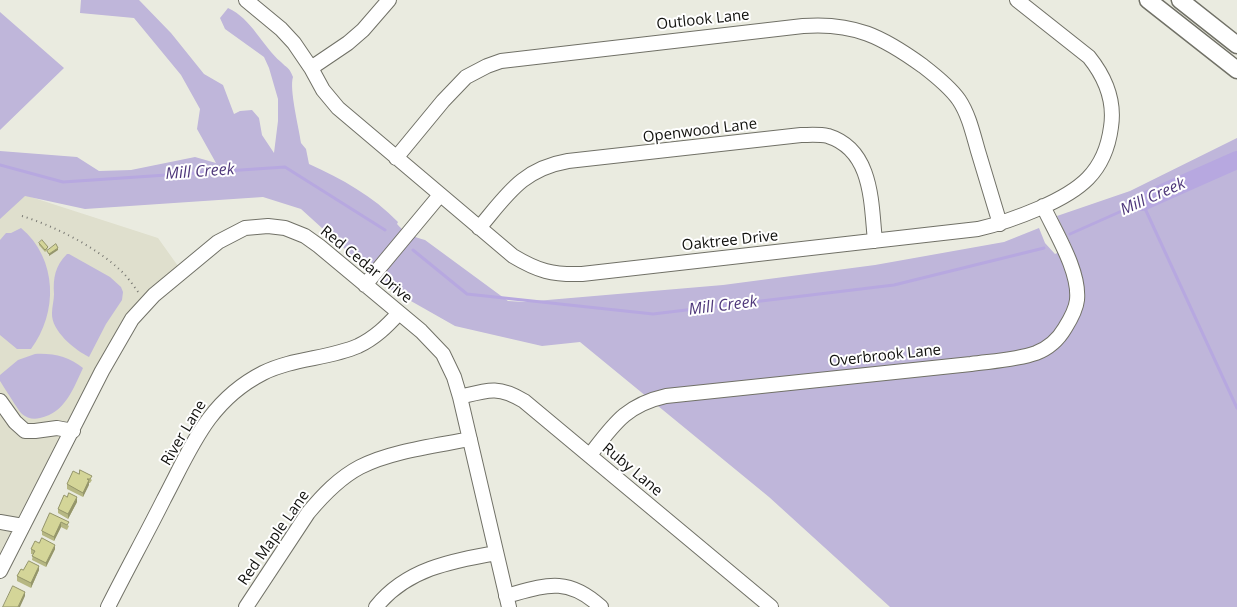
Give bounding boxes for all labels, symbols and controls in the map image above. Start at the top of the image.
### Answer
street label: Outlook Lane [656,6,750,34]
street label: Openwood Lane [642,115,758,147]
water label: Mill Creek [165,160,235,184]
water label: Mill Creek [1118,174,1188,220]
street label: Red Cedar Drive [316,222,416,308]
street label: Oaktree Drive [681,227,779,255]
water label: Mill Creek [688,292,758,320]
street label: Overbrook Lane [828,341,942,371]
street label: River Lane [158,397,210,469]
street label: Ruby Lane [598,440,666,500]
street label: Red Maple Lane [235,487,313,589]

